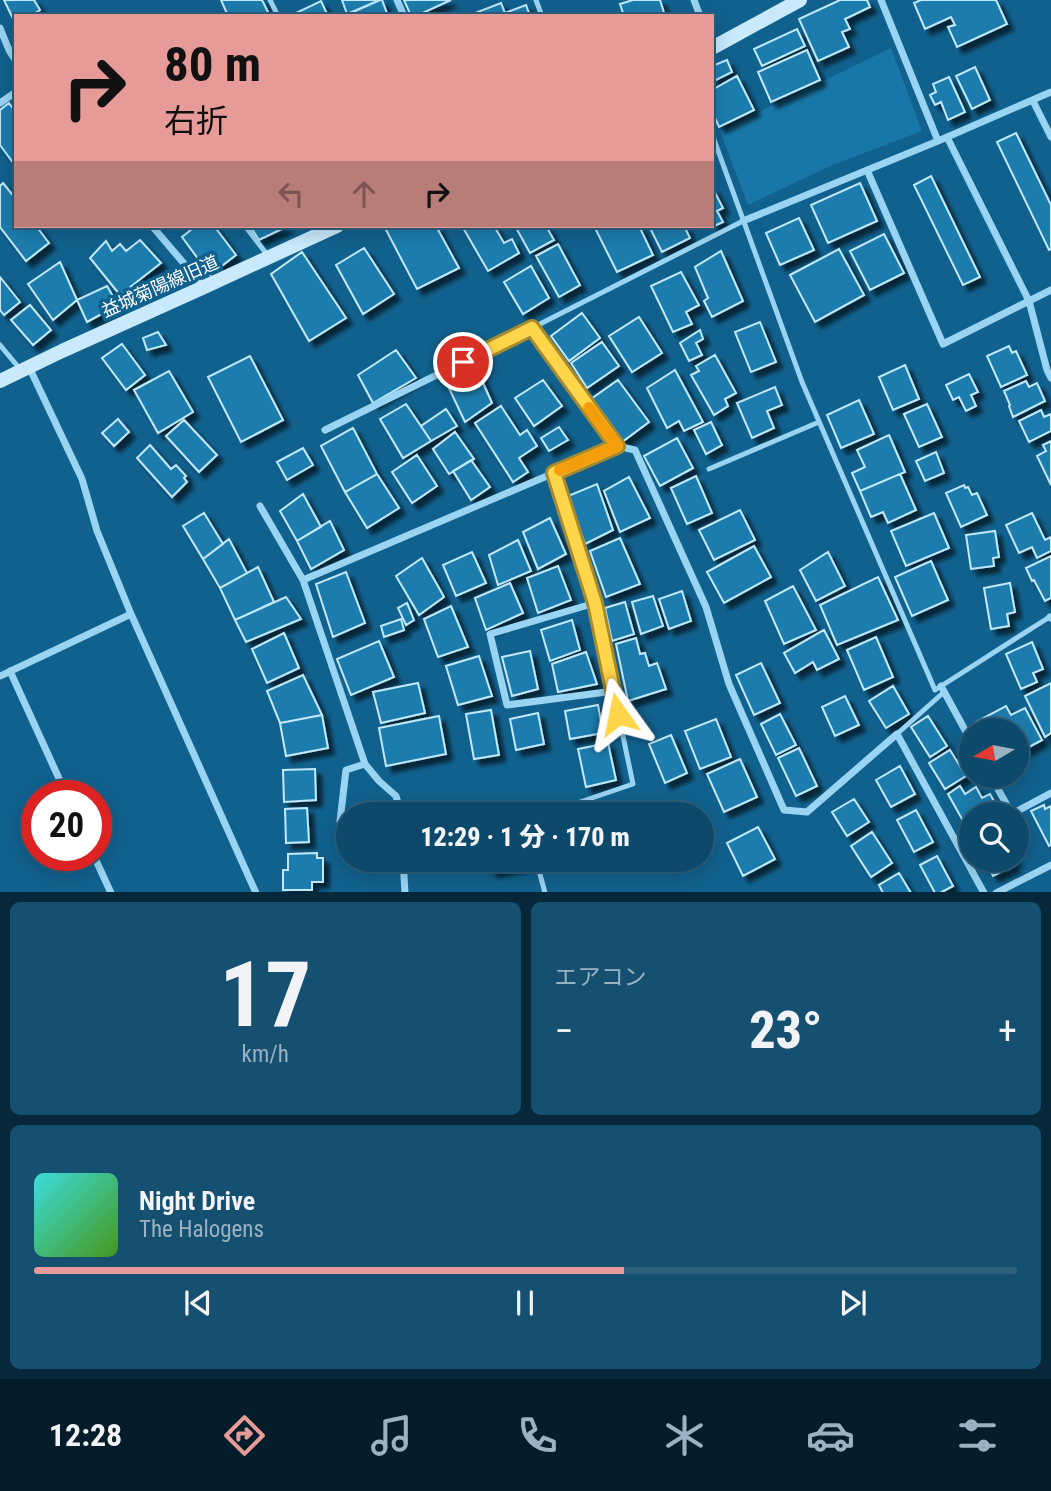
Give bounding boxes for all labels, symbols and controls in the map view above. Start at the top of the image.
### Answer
text: 80 m [164,36,261,93]
icon: right [49,42,140,133]
text: 右折 [164,102,228,140]
icon: left [272,175,310,213]
icon: ahead [345,175,383,213]
icon: right [418,175,456,213]
street label: 益城菊陽線旧道 [98,251,222,321]
pin [433,332,493,392]
icon: arrive [444,343,482,381]
position arrow [581,677,655,751]
north arrow [959,718,1029,788]
map controls [959,718,1029,872]
speed limit sign: 20 [21,780,112,871]
button: search [959,802,1029,872]
text: 12:29 · 1 分 · 170 m [420,822,630,852]
text: 17 [219,942,311,1048]
text: エアコン [555,964,647,991]
text: 23° [749,1000,822,1061]
text: − [555,1009,574,1053]
text: + [998,1009,1017,1053]
text: km/h [242,1041,289,1068]
text: Night Drive [139,1186,255,1216]
text: The Halogens [139,1216,264,1243]
icon: previous [179,1284,217,1322]
icon: pause [506,1284,544,1322]
icon: next [834,1284,872,1322]
icon: directions [220,1411,269,1460]
icon: music [367,1411,416,1460]
icon: phone [513,1411,562,1460]
icon: climate [660,1411,709,1460]
icon: car [806,1411,855,1460]
icon: filters [953,1411,1002,1460]
text: 12:28 [49,1416,122,1454]

